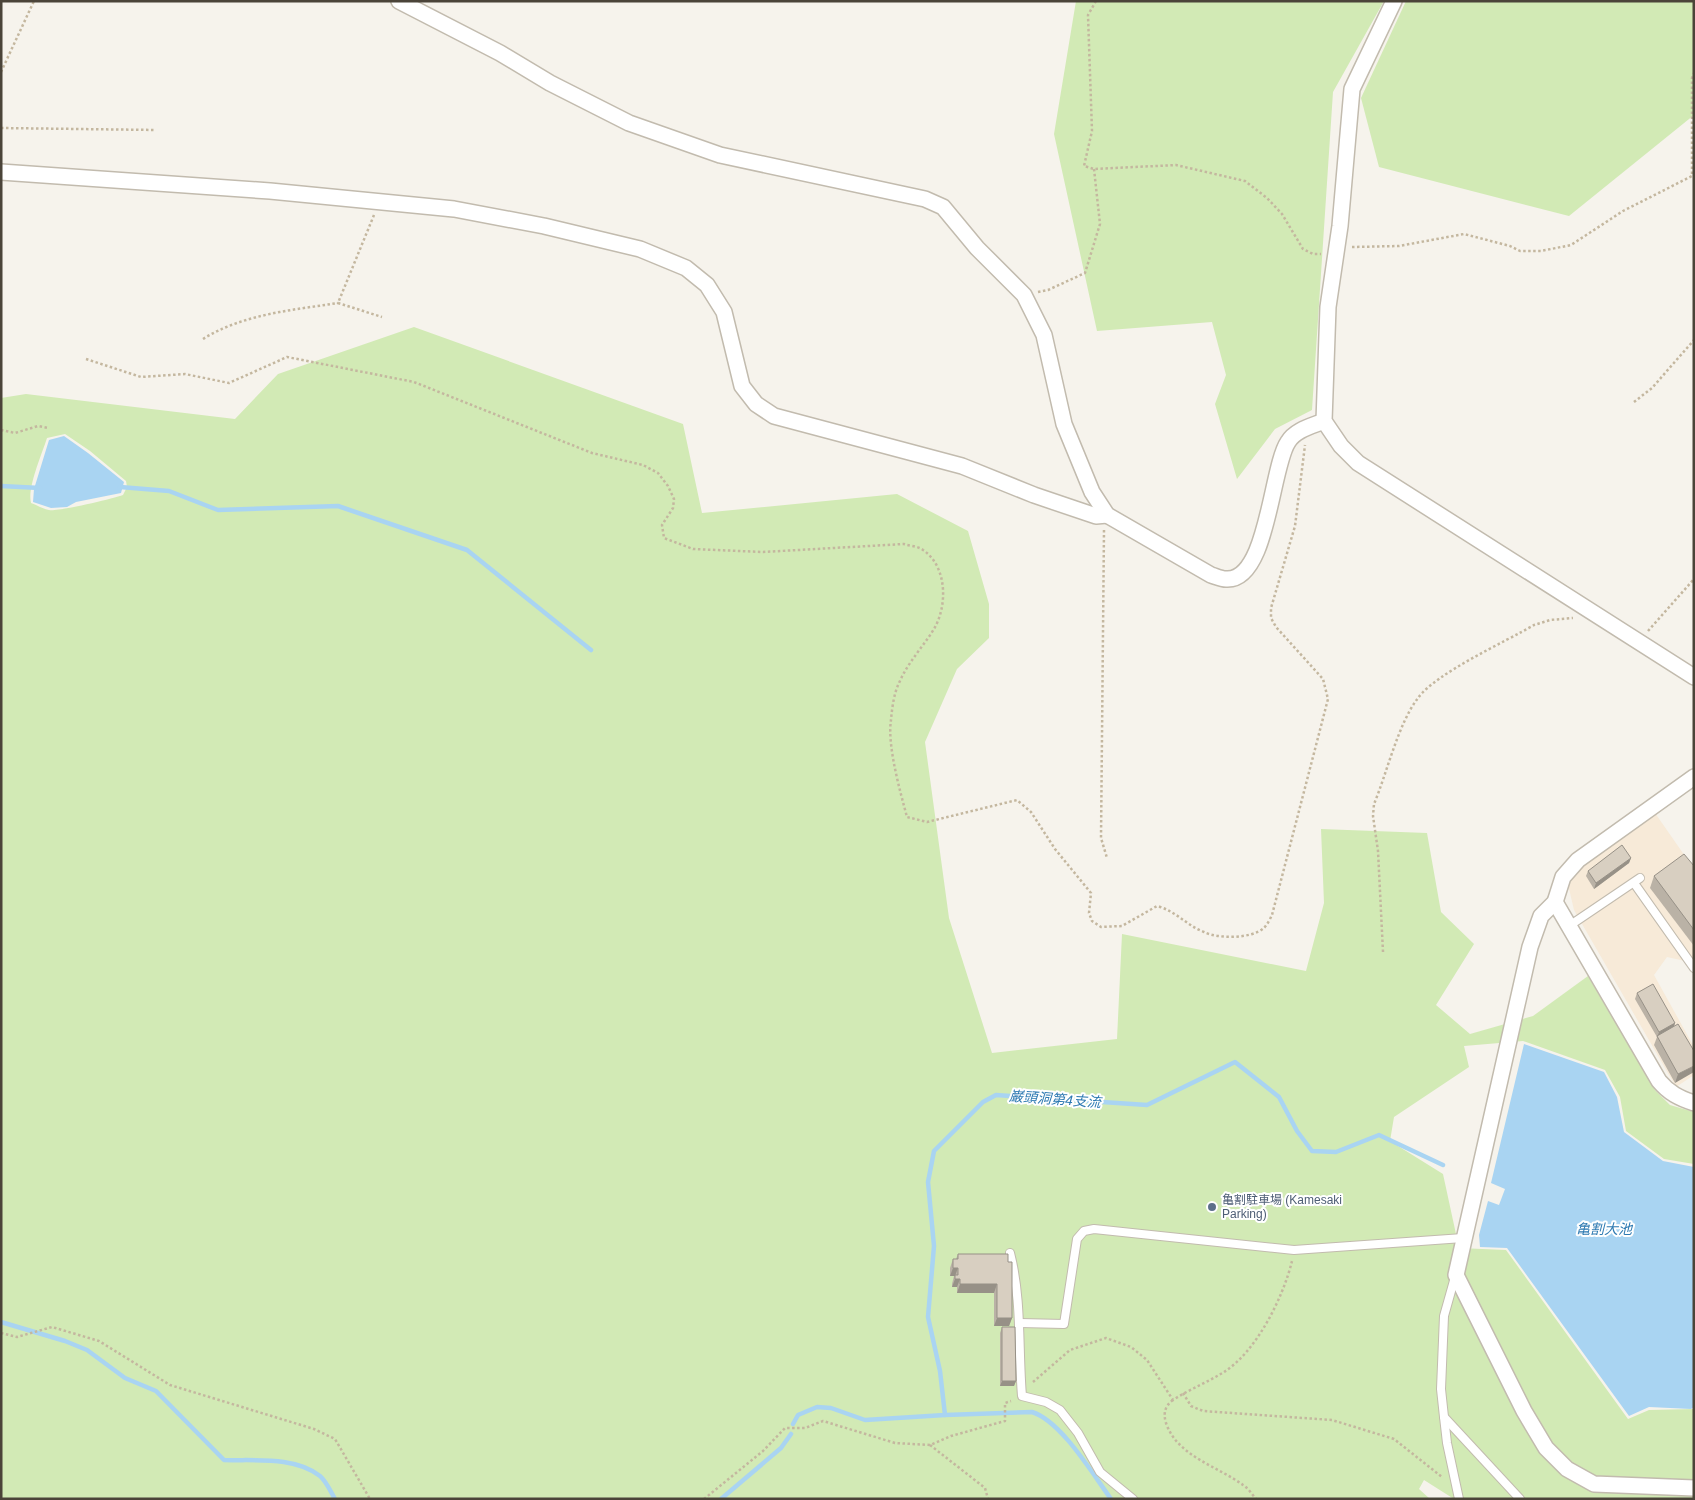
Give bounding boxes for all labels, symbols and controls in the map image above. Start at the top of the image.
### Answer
water label: 巌頭洞第4支流 [1009,1088,1103,1110]
place label: 亀割駐車場 (Kamesaki Parking) [1222,1193,1342,1221]
marker: 亀割駐車場 (Kamesaki Parking) [1206,1201,1218,1213]
water label: 亀割大池 [1576,1221,1634,1237]

